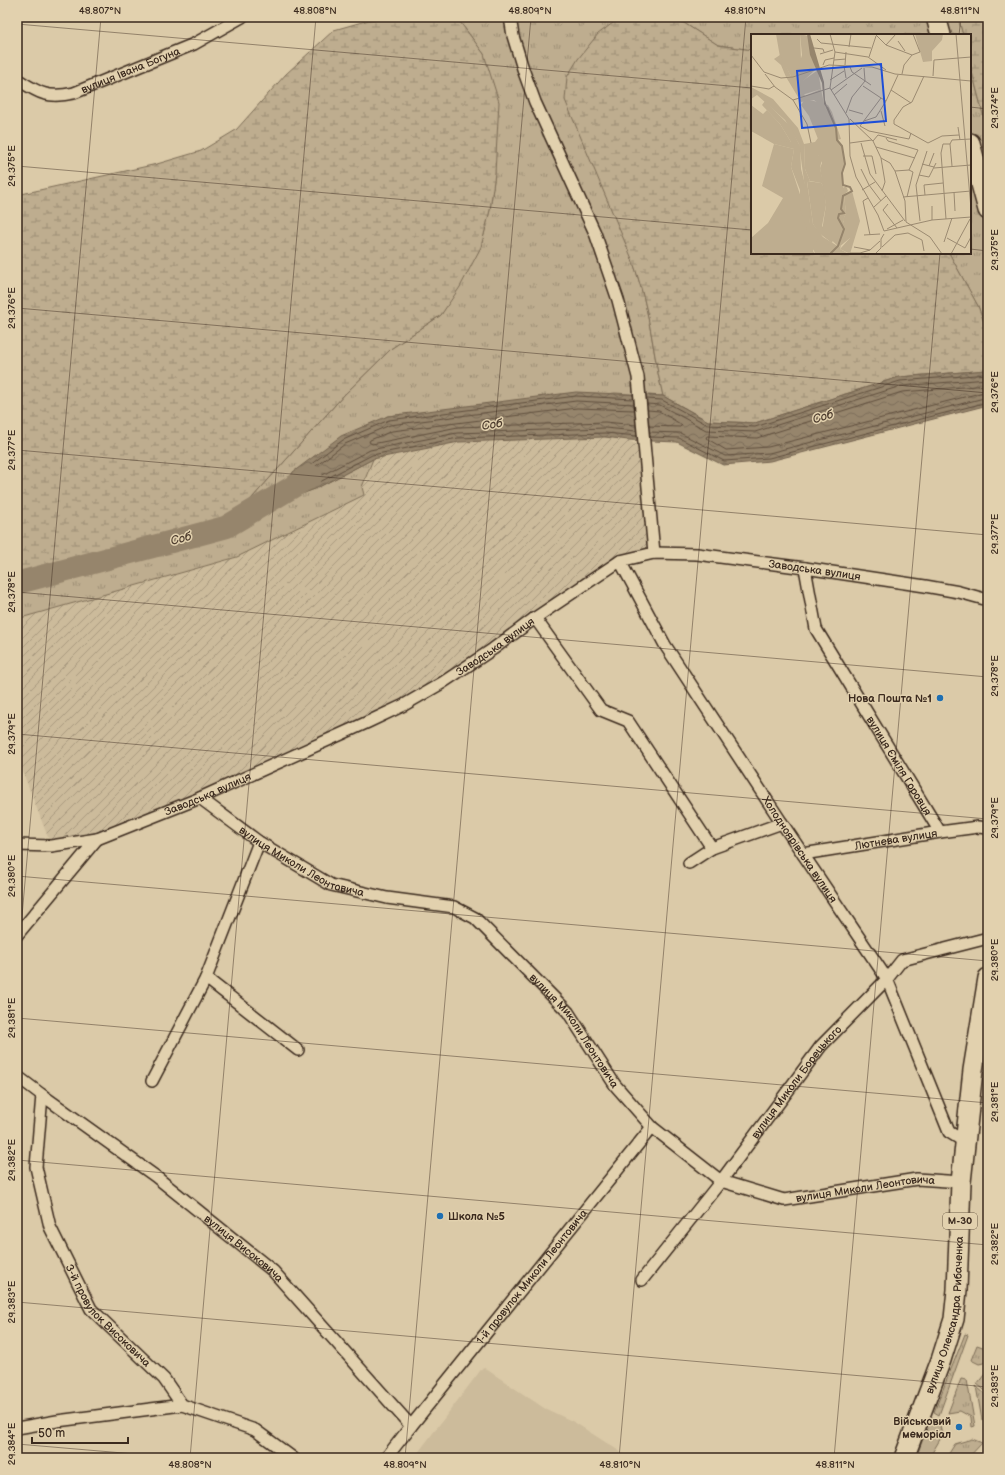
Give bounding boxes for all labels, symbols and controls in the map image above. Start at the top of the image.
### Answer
text: 48.807°N [79,5,121,17]
text: 48.808°N [293,5,337,17]
text: 48.809°N [508,5,552,17]
text: 48.810°N [724,5,766,17]
text: 48.811°N [940,5,980,17]
inset map [751,34,971,254]
street label: вулиця Івана Богуна [79,44,182,96]
text: 29.374°E [989,87,1001,129]
text: 29.375°E [6,145,18,187]
text: 29.375°E [989,229,1001,271]
text: 29.376°E [6,287,18,329]
text: 29.376°E [989,371,1001,413]
water label: Соб [811,407,836,427]
water label: Соб [480,416,504,434]
text: 29.377°E [6,429,18,470]
text: 29.377°E [989,513,1001,554]
water label: Соб [169,529,193,549]
street label: Заводська вулиця [768,557,862,583]
text: 29.378°E [6,571,18,613]
street label: Заводська вулиця [453,614,537,678]
text: 29.378°E [989,655,1001,697]
place label: Нова Пошта №1 [848,692,932,705]
marker: Нова Пошта №1 [935,693,945,703]
text: 29.379°E [6,713,18,755]
street label: вулиця Єміля Горовця [864,714,935,818]
street label: Заводська вулиця [163,769,253,818]
street label: Холодноярівська вулиця [760,794,840,905]
text: 29.379°E [989,797,1001,839]
street label: вулиця Миколи Леонтовича [237,823,366,899]
street label: Лютнева вулиця [853,826,938,852]
text: 29.380°E [6,854,18,897]
text: 29.380°E [989,938,1001,981]
street label: вулиця Миколи Леонтовича [527,971,622,1091]
text: 29.381°E [6,997,18,1038]
street label: вулиця Миколи Борецького [748,1023,844,1141]
text: 29.381°E [989,1081,1001,1122]
text: 29.382°E [6,1138,18,1181]
street label: вулиця Миколи Леонтовича [795,1172,936,1205]
street label: 1-й провулок Миколи Леонтовича [473,1206,590,1347]
place label: Школа №5 [448,1210,505,1223]
marker: Школа №5 [435,1211,445,1221]
street label: вулиця Високовича [202,1212,286,1285]
road number: М-30 [943,1213,977,1229]
text: 29.382°E [989,1222,1001,1265]
street label: вулиця Олександра Рибаченка [922,1236,966,1395]
street label: 3-й провулок Високовича [63,1262,154,1370]
text: 29.383°E [6,1280,18,1323]
text: 29.383°E [989,1364,1001,1407]
place label: Військовий меморіал [893,1415,951,1441]
scale bar [32,1419,128,1445]
text: 29.384°E [6,1422,18,1465]
marker: Військовий меморіал [954,1422,964,1432]
text: 50 m [38,1426,65,1441]
text: 48.808°N [168,1459,212,1471]
text: 48.809°N [383,1459,427,1471]
text: 48.810°N [599,1459,641,1471]
text: 48.811°N [815,1459,855,1471]

